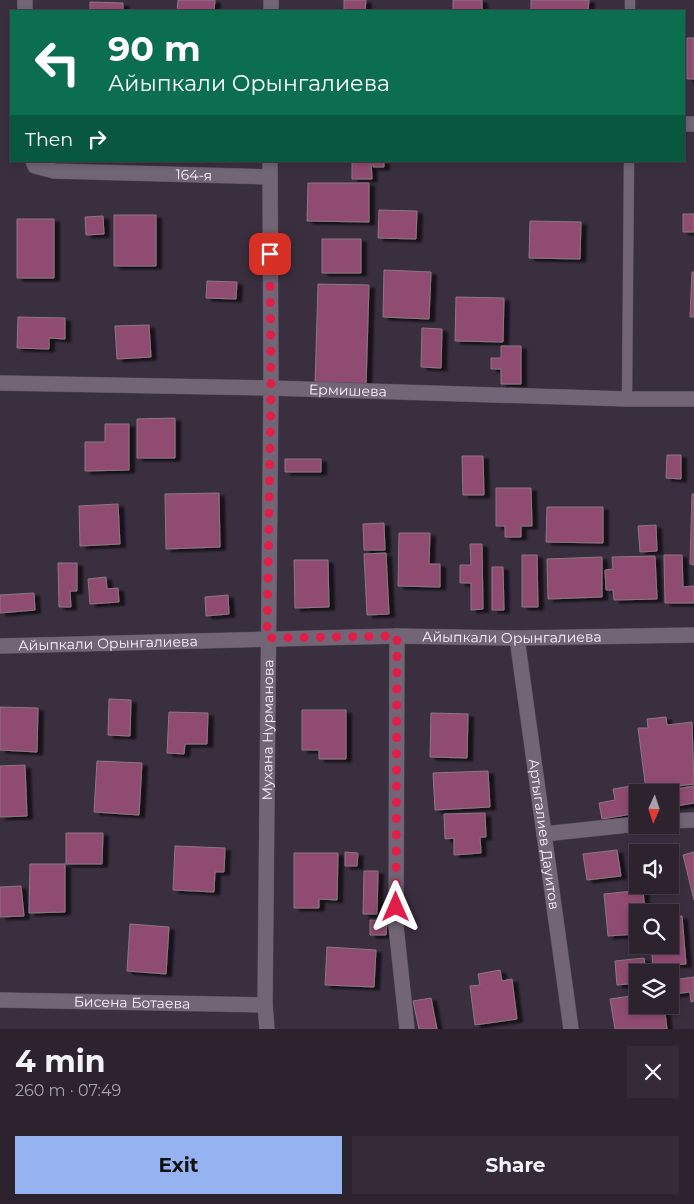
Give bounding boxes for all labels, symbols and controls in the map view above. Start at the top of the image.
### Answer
text: 90 m [108,27,201,70]
icon: left [25,30,90,95]
text: Айыпкали Орынгалиева [108,70,390,97]
icon: right [83,125,111,153]
text: Then [25,128,73,151]
street label: 164-я [175,165,212,184]
pin [249,233,291,275]
icon: arrive [256,240,284,268]
street label: Ермишева [309,380,387,401]
street label: Айыпкали Орынгалиева [422,627,602,647]
street label: Айыпкали Орынгалиева [18,632,198,655]
street label: Мухана Нурманова [258,660,277,801]
street label: Артыгалиев Дауитов [525,758,563,911]
north arrow [629,784,679,834]
map controls [629,784,679,1014]
button: sound [629,844,679,894]
position arrow [369,880,421,932]
button: search [629,904,679,954]
button: layers [629,964,679,1014]
street label: Бисена Ботаева [74,992,190,1013]
text: 4 min [15,1043,105,1080]
button: close [627,1046,679,1098]
text: 260 m · 07:49 [15,1081,121,1100]
button: Exit [15,1136,342,1194]
button: Share [352,1136,679,1194]

